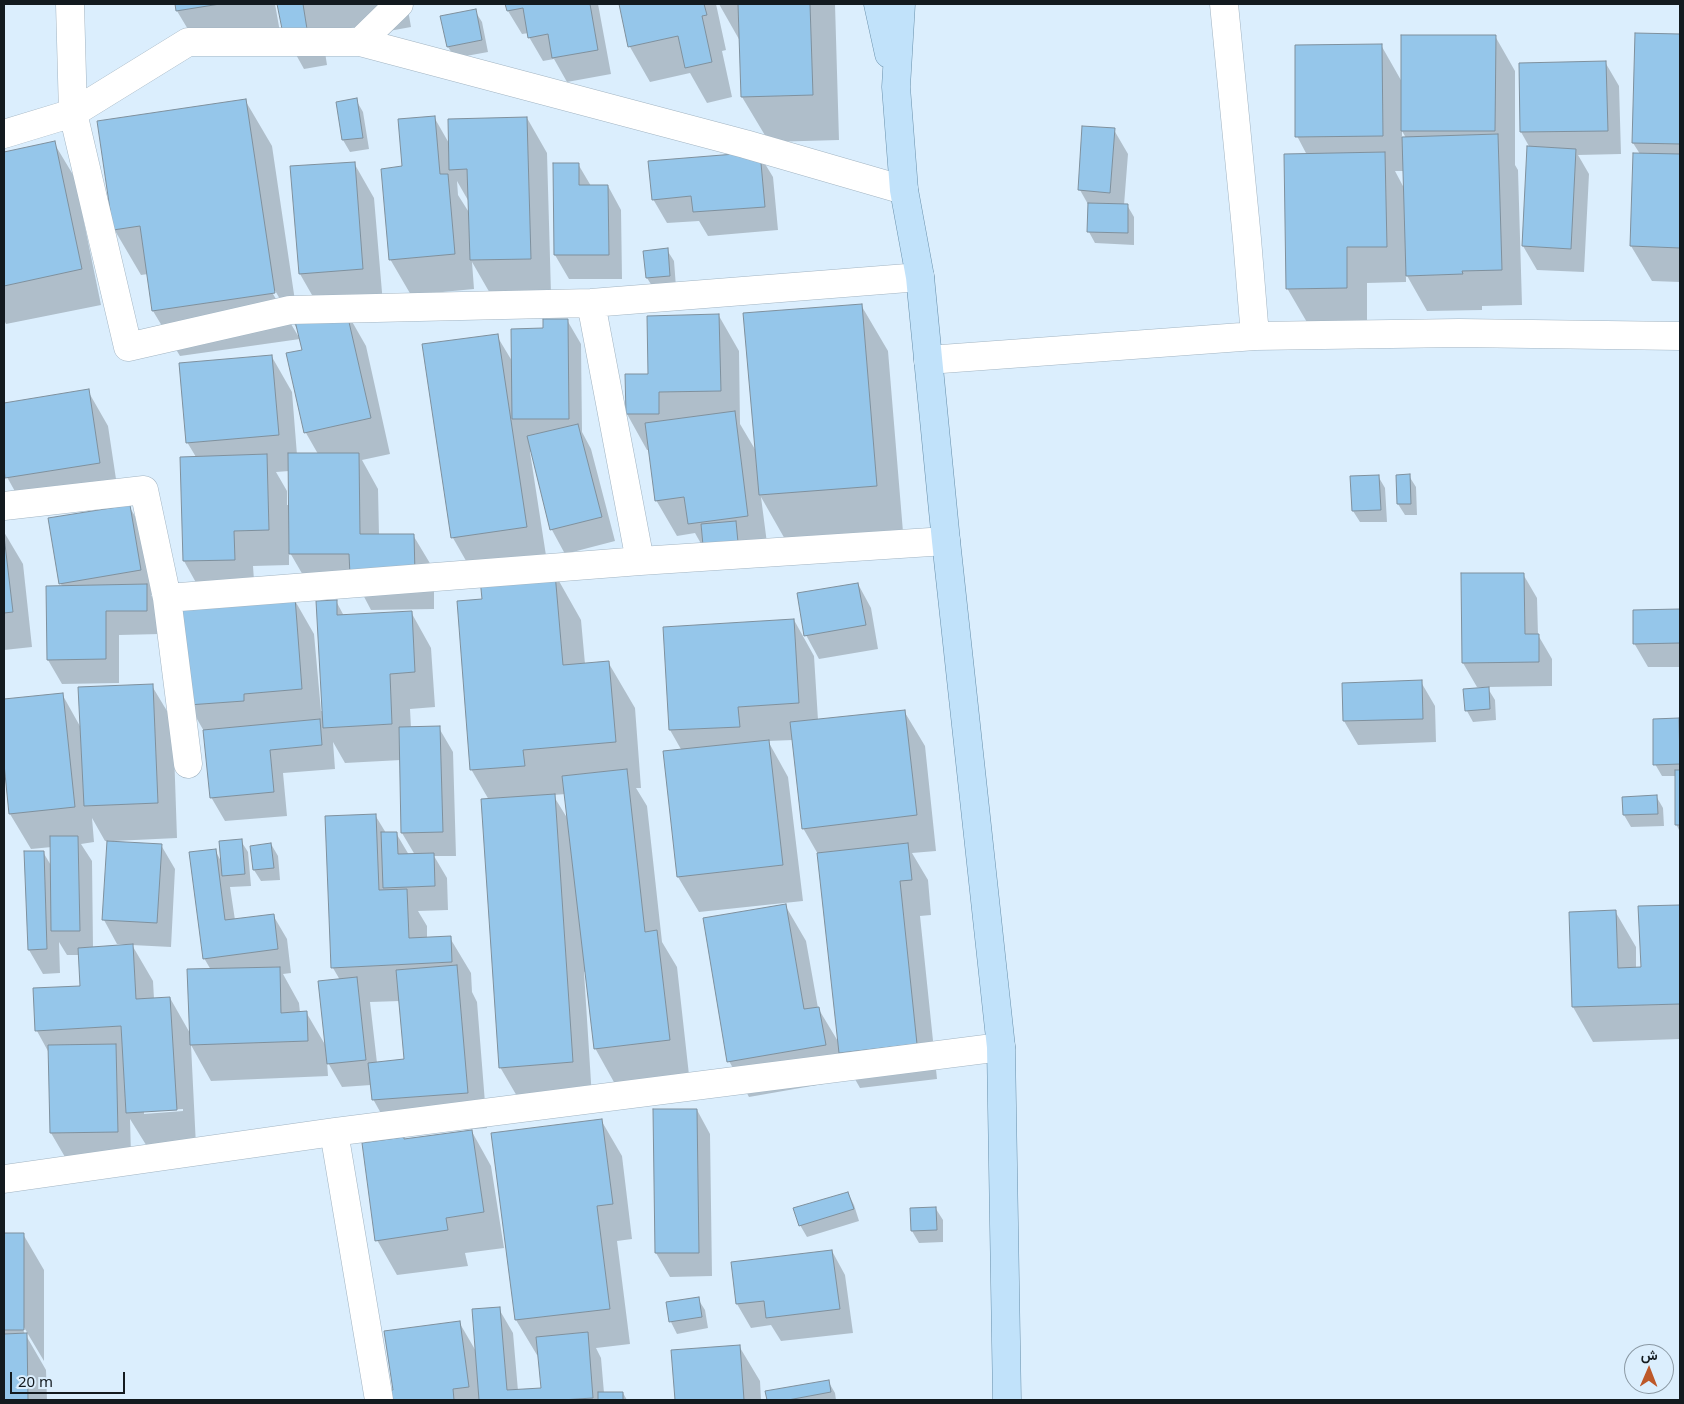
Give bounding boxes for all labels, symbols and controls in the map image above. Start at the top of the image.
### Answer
north arrow [1624,1344,1674,1394]
text: ش [1641,1345,1658,1364]
scale bar [12,1362,128,1394]
text: 20 m [18,1371,53,1391]

